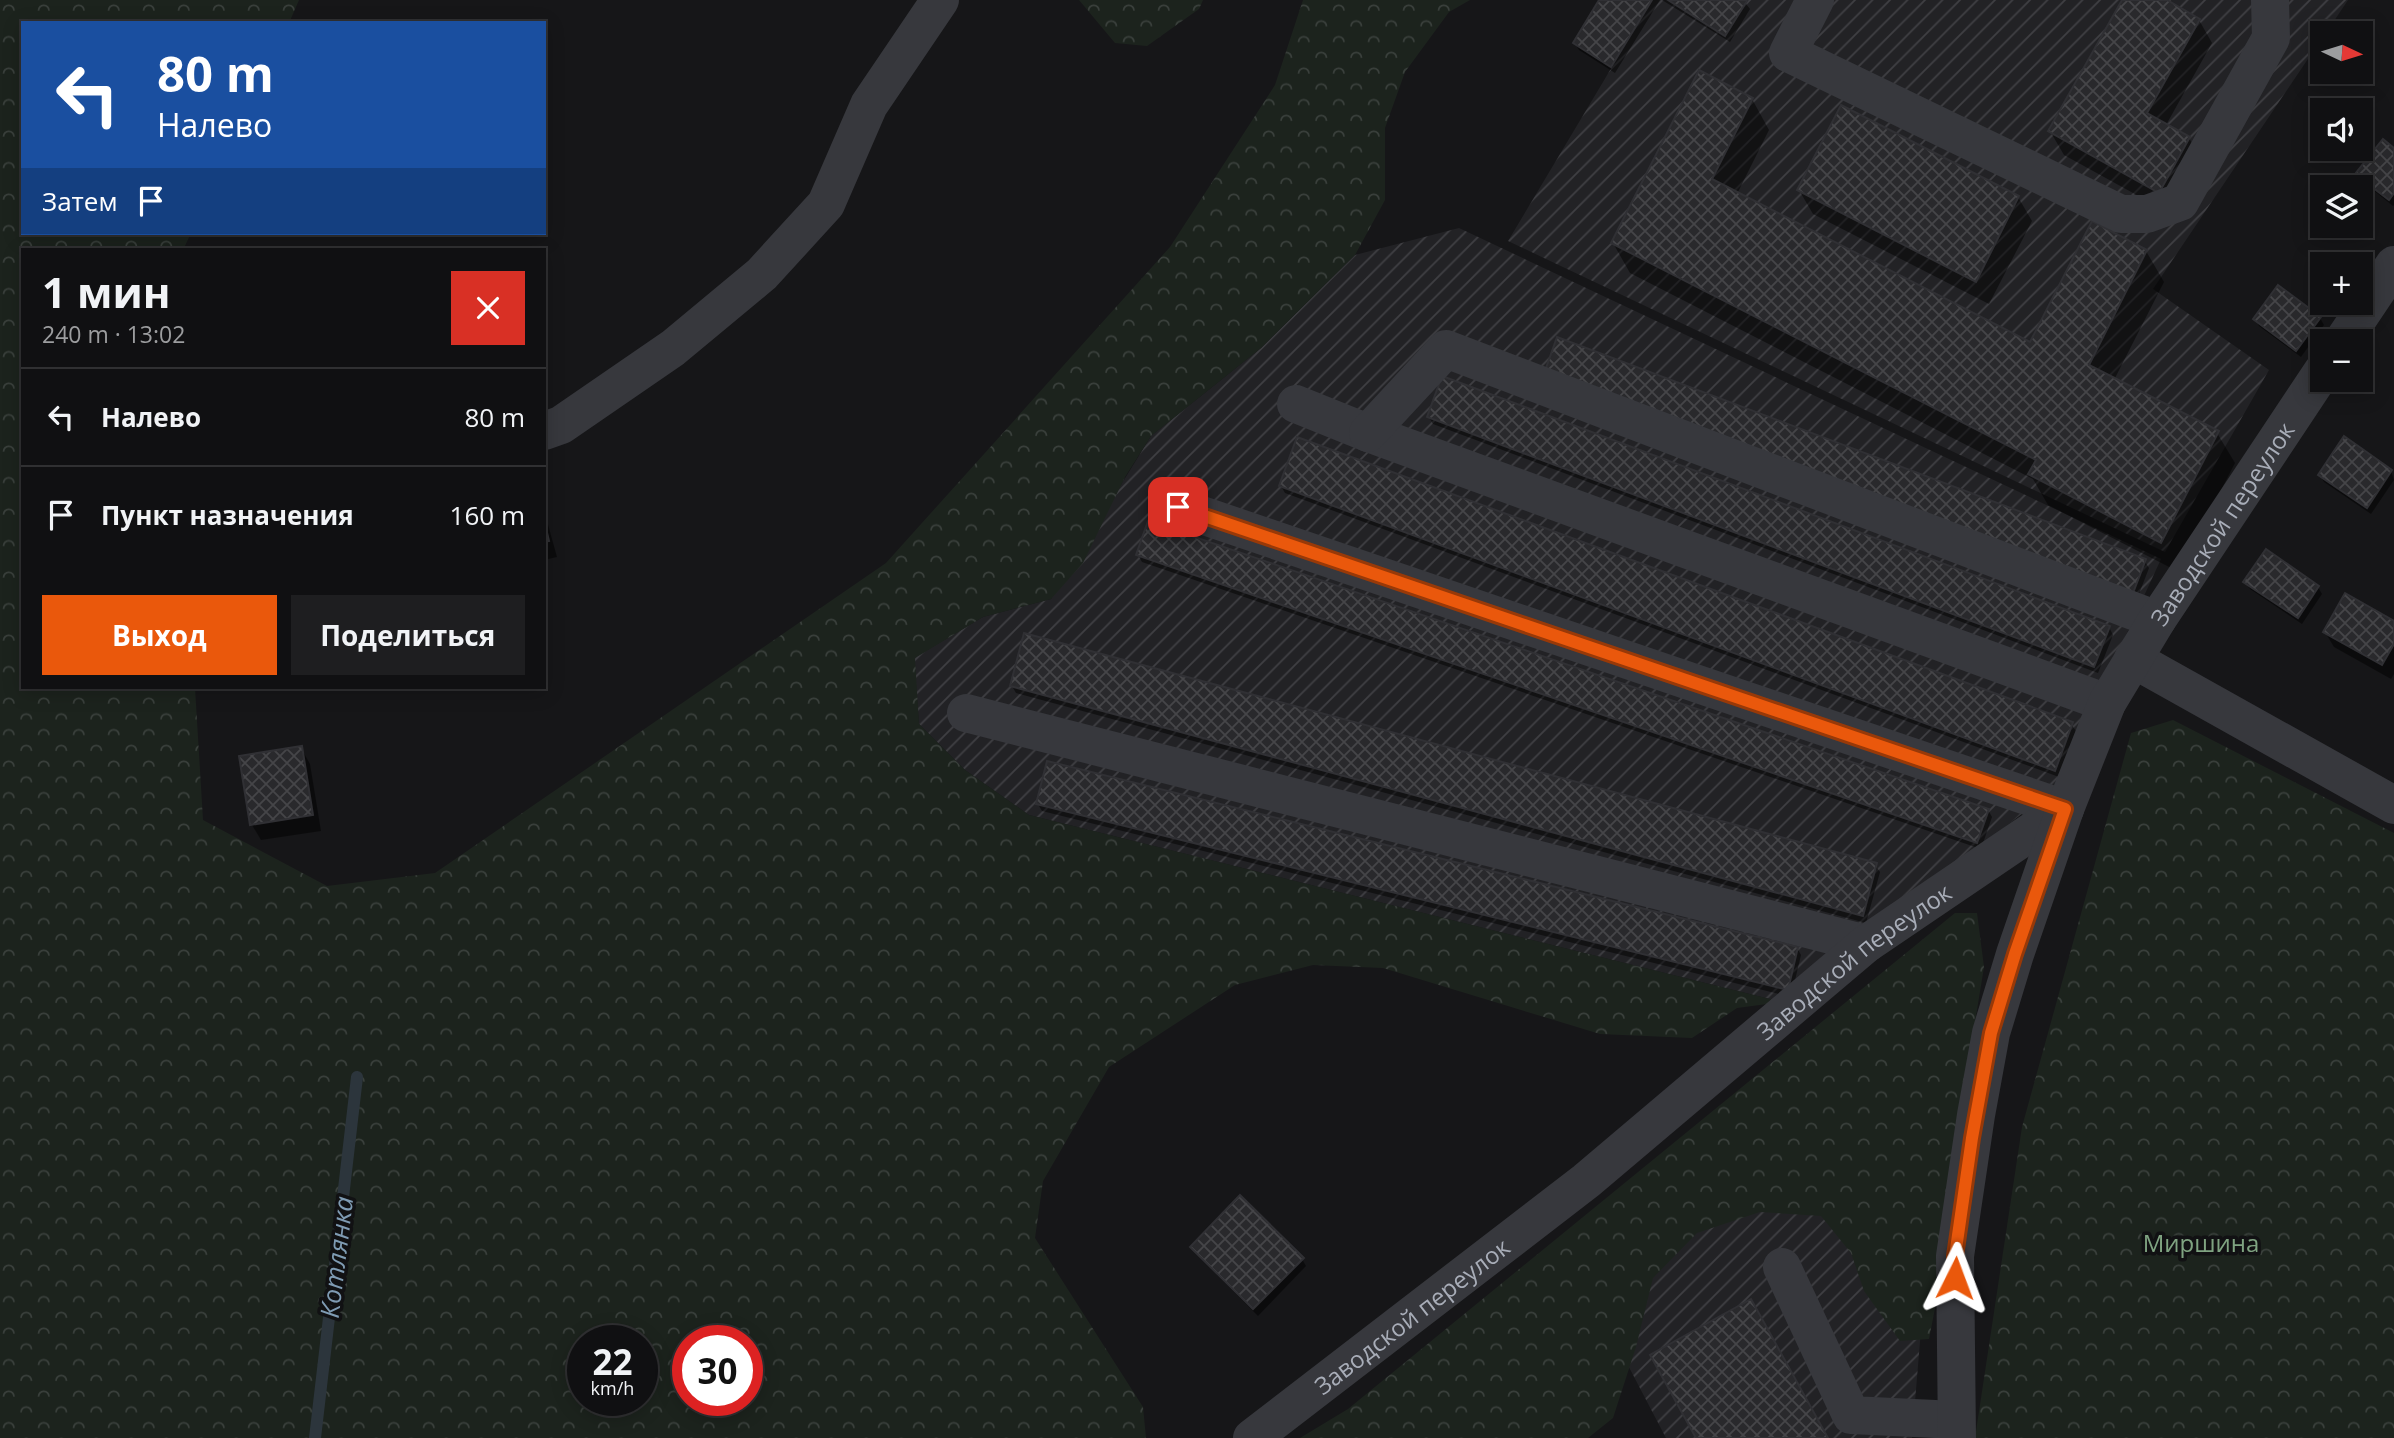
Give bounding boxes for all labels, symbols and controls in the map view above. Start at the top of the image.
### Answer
north arrow [2310,21,2373,84]
map controls [2310,21,2373,392]
text: 80 m [157,40,274,106]
icon: left [42,49,133,140]
button: sound [2310,98,2373,161]
text: Налево [157,103,272,146]
button: layers [2310,175,2373,238]
icon: arrive [132,182,170,220]
text: Затем [42,183,118,219]
button: + [2310,252,2373,315]
text: 1 мин [42,263,170,320]
button: close [451,271,525,345]
text: 240 m · 13:02 [42,318,185,350]
button: − [2310,329,2373,392]
icon: left [42,398,80,436]
text: Налево [101,399,201,435]
text: 80 m [464,399,525,435]
street label: Заводской переулок [2142,414,2301,632]
pin [1148,477,1208,537]
icon: arrive [1159,488,1197,526]
icon: arrive [42,496,80,534]
text: Пункт назначения [101,497,354,533]
text: 160 m [450,497,525,533]
button: Выход [42,595,277,675]
button: Поделиться [291,595,525,675]
street label: Заводской переулок [1749,874,1958,1047]
water label: Котлянка [311,1194,361,1320]
park label: Миршина [2143,1226,2259,1259]
street label: Заводской переулок [1307,1229,1516,1401]
position arrow [1918,1241,1992,1315]
speed limit sign: 30 [672,1325,763,1416]
text: 22 [592,1338,633,1385]
text: km/h [591,1376,634,1400]

